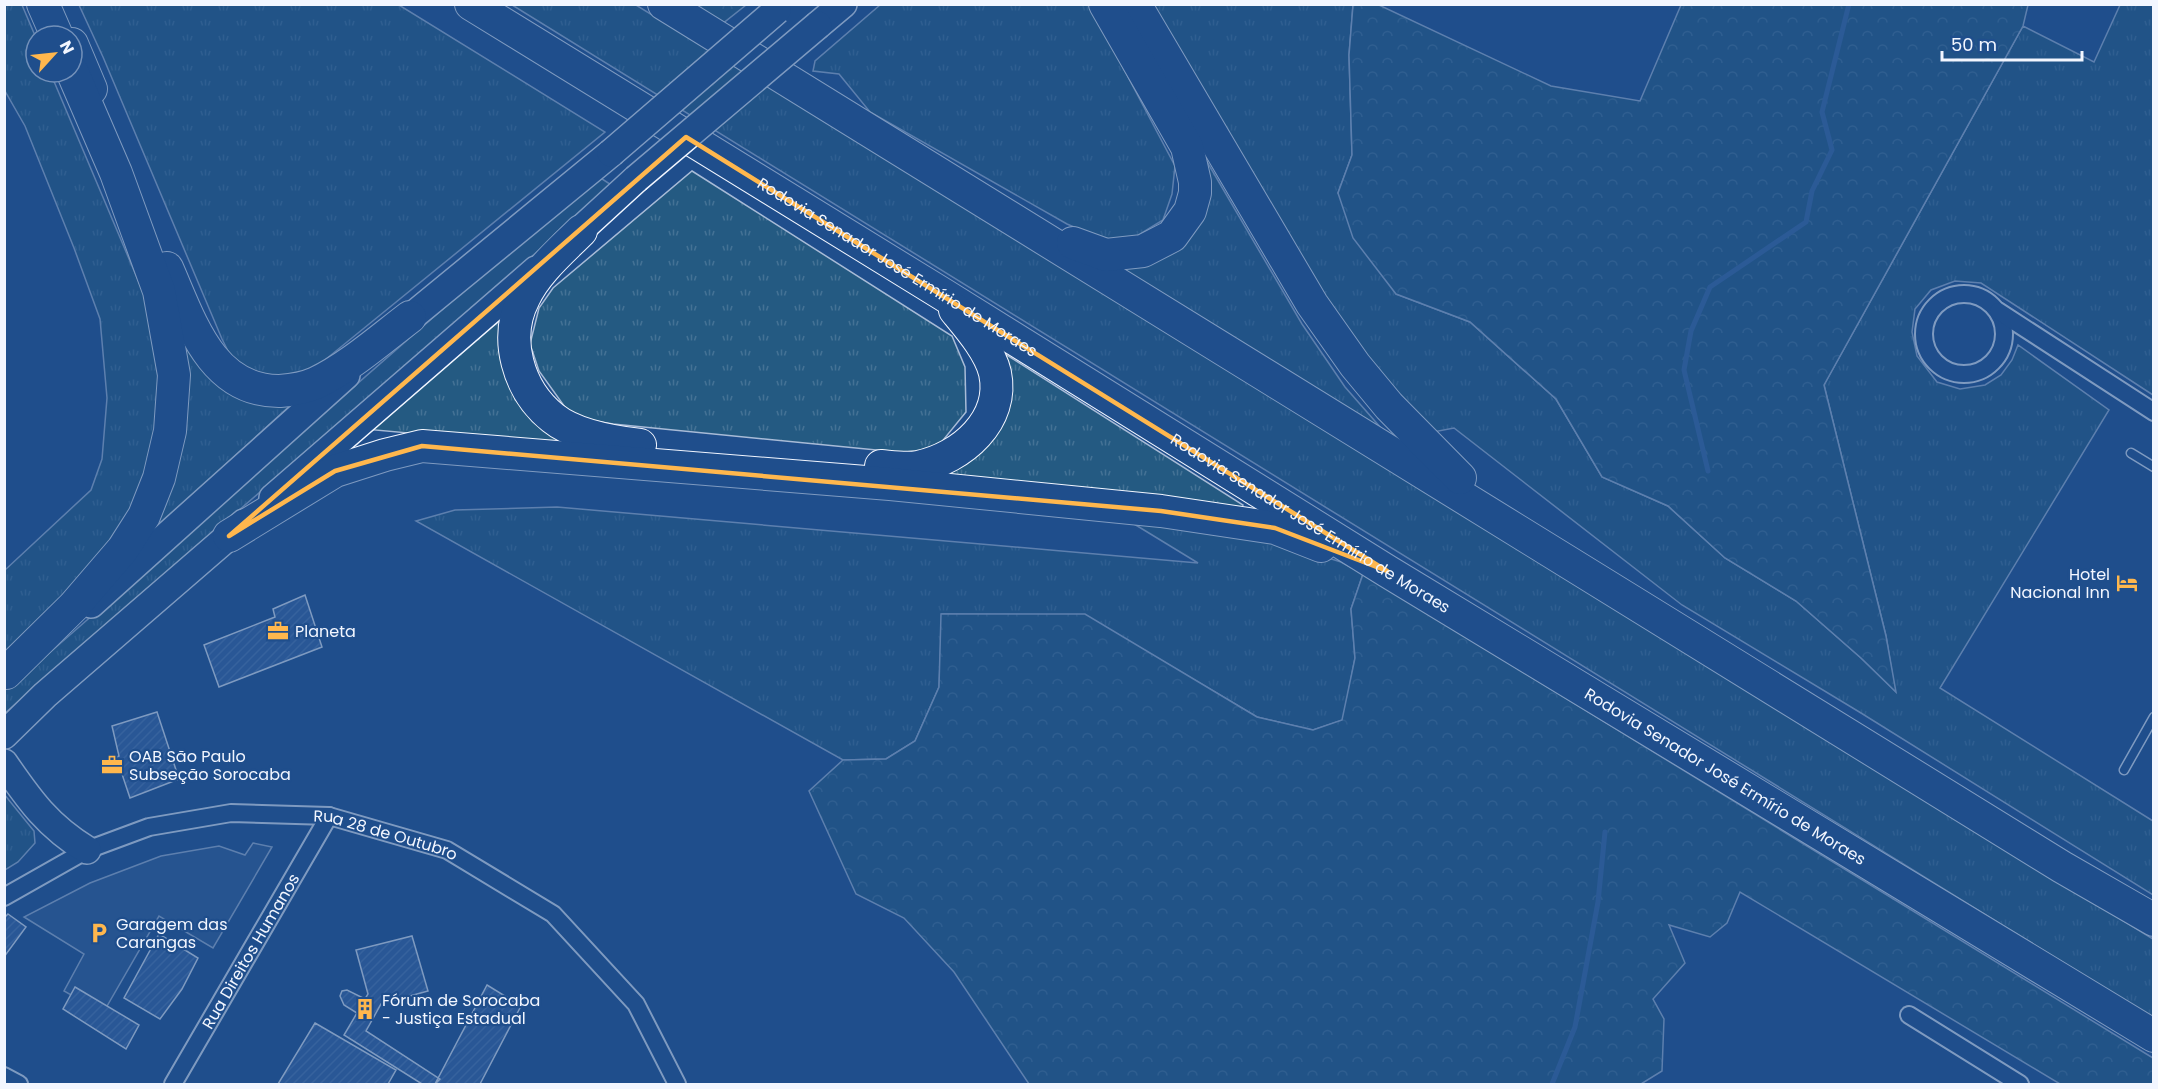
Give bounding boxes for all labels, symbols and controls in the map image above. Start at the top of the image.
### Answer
north arrow [24,24,84,84]
scale bar [1942,24,2082,62]
text: 50 m [1951,32,1997,57]
text: N [54,37,80,58]
street label: Rodovia Senador José Ermírio de Moraes [753,172,1042,362]
street label: Rodovia Senador José Ermírio de Moraes [1166,428,1455,619]
place label: Hotel Nacional Inn [2010,563,2110,604]
hotel icon: Hotel Nacional Inn [2115,571,2139,595]
office icon: Planeta [266,619,290,643]
place label: Planeta [295,620,356,643]
street label: Rodovia Senador José Ermírio de Moraes [1580,682,1870,871]
place label: OAB São Paulo Subseção Sorocaba [129,745,291,786]
office icon: OAB São Paulo Subseção Sorocaba [100,753,124,777]
street label: Rua 28 de Outubro [313,805,462,866]
street label: Rua Direitos Humanos [197,869,305,1033]
place label: Garagem das Carangas [116,913,228,954]
parking icon: Garagem das Carangas [87,921,111,945]
place label: Fórum de Sorocaba - Justiça Estadual [382,989,540,1030]
building icon: Fórum de Sorocaba - Justiça Estadual [353,997,377,1021]

